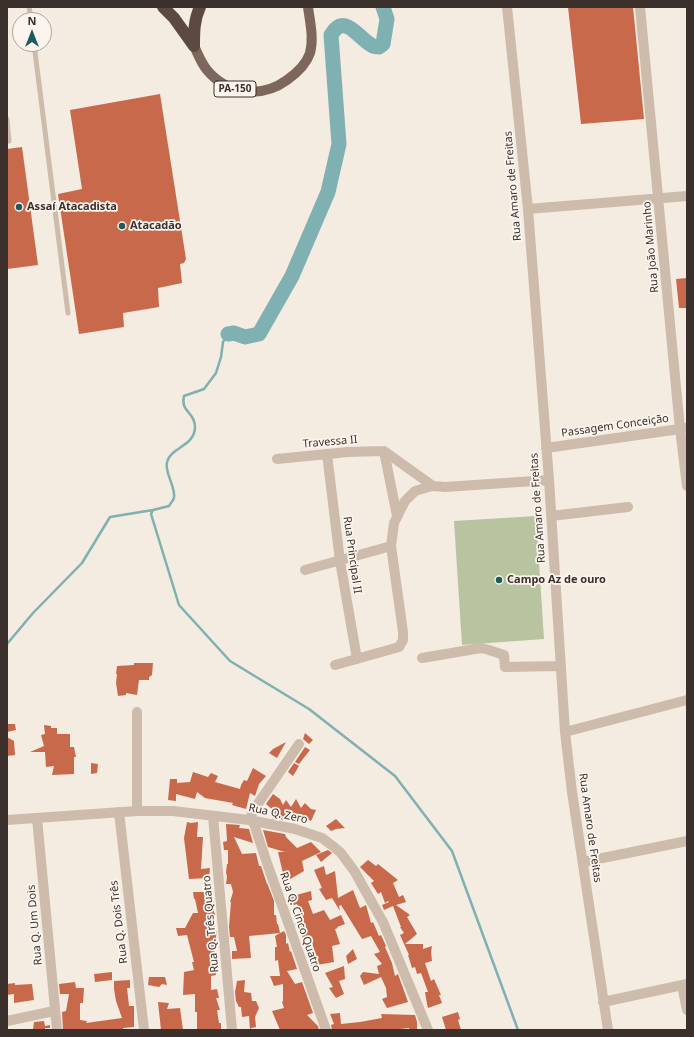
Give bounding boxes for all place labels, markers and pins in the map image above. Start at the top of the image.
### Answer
place label: Assaí Atacadista [27,200,117,214]
marker: Assaí Atacadista [14,202,24,212]
place label: Atacadão [130,219,182,233]
marker: Atacadão [117,221,127,231]
place label: Campo Az de ouro [507,573,606,587]
marker: Campo Az de ouro [494,575,504,585]

